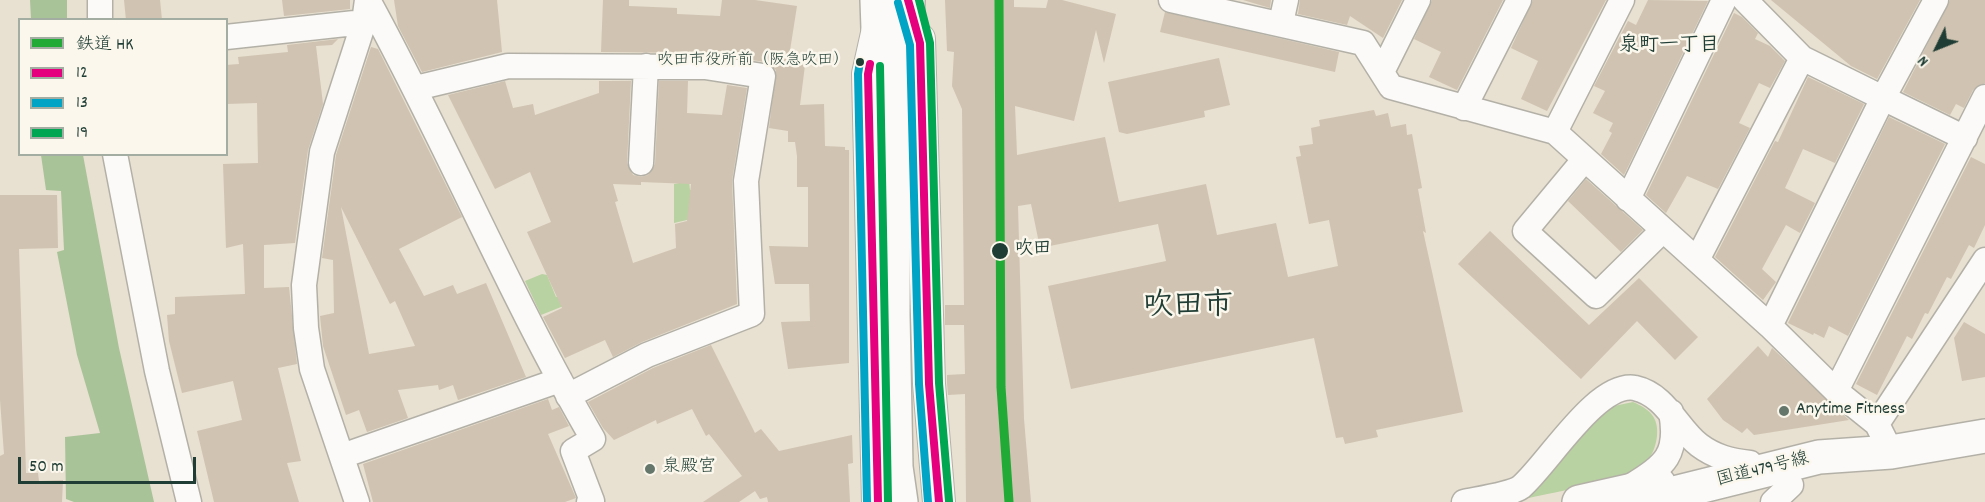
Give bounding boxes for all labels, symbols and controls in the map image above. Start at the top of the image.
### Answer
legend [18,18,228,156]
north arrow [1907,18,1967,78]
text: 鉄道 HK [76,33,134,58]
district label: 泉町一丁目 [1619,35,1719,59]
text: N [1912,50,1935,71]
place label: 吹田市役所前（阪急吹田） [657,52,849,72]
marker: 吹田市役所前（阪急吹田） [854,56,866,68]
text: 12 [76,61,88,86]
text: 13 [76,91,88,116]
text: 19 [76,121,88,146]
place label: 吹田 [1015,240,1051,262]
marker: 吹田 [990,241,1010,261]
district label: 吹田市 [1143,291,1233,327]
place label: Anytime Fitness [1796,400,1905,422]
marker: Anytime Fitness [1777,404,1791,418]
scale bar [21,445,200,483]
street label: 国道479号線 [1714,449,1812,493]
text: 50 m [29,455,64,480]
place label: 泉殿宮 [662,458,716,480]
marker: 泉殿宮 [643,462,657,476]

